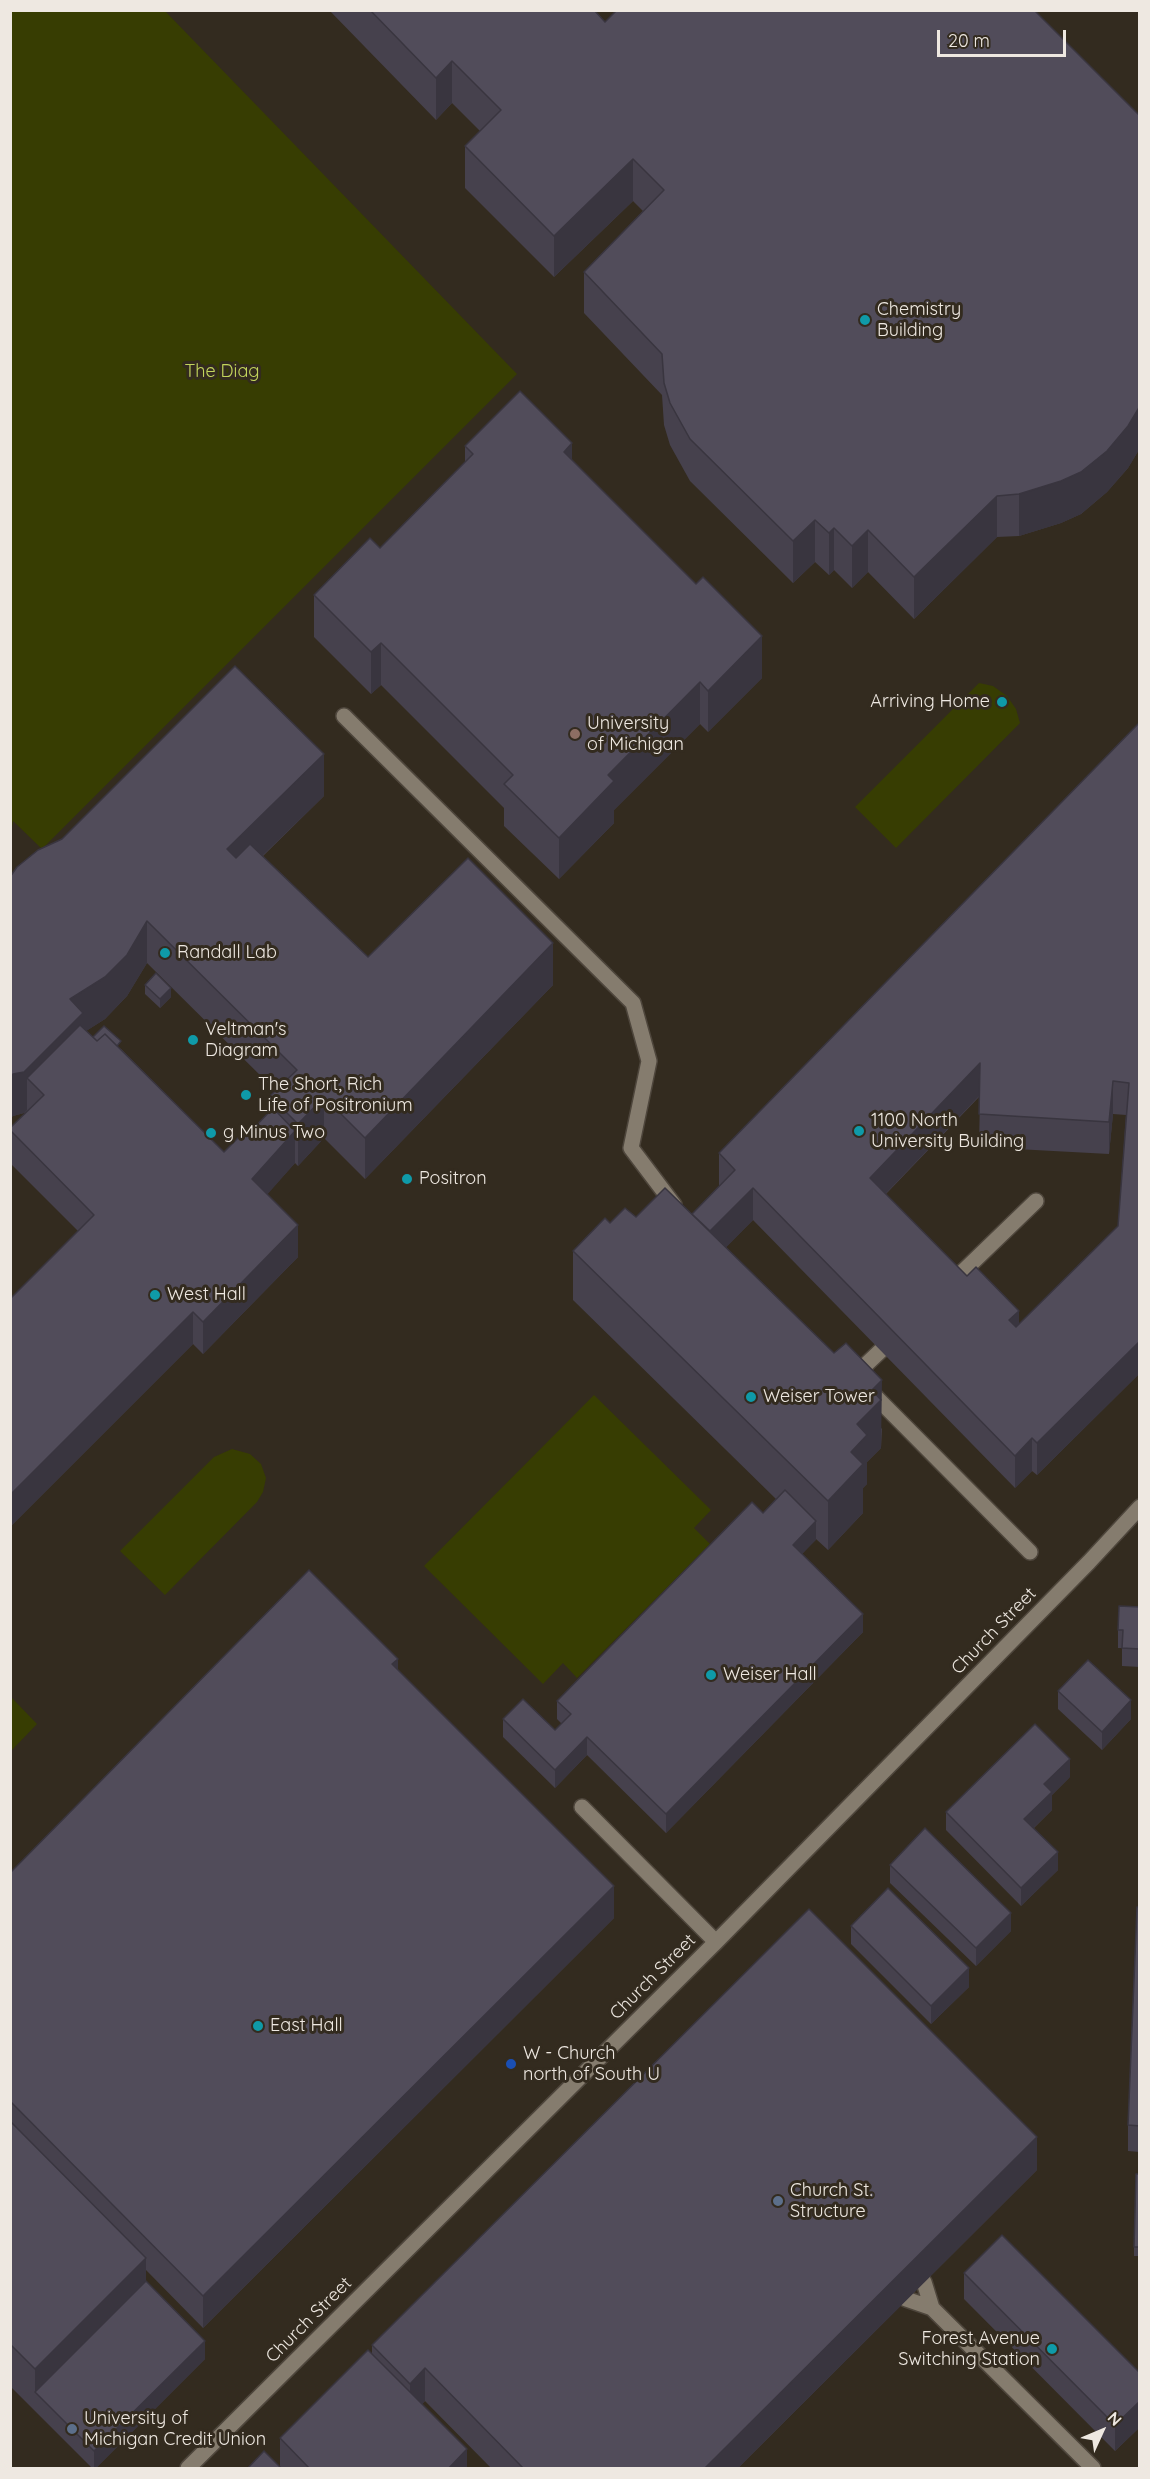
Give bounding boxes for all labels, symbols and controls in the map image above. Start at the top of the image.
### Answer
scale bar [940,18,1069,56]
text: 20 m [948,29,990,52]
place label: Chemistry Building [877,299,961,342]
marker: Chemistry Building [858,313,872,327]
park label: The Diag [184,361,260,383]
place label: Arriving Home [870,691,990,713]
marker: Arriving Home [995,695,1009,709]
place label: University of Michigan [587,713,684,756]
marker: University of Michigan [568,727,582,741]
place label: Randall Lab [177,942,277,964]
marker: Randall Lab [158,946,172,960]
place label: Veltman's Diagram [205,1019,287,1062]
marker: Veltman's Diagram [186,1033,200,1047]
place label: The Short, Rich Life of Positronium [258,1074,413,1116]
marker: The Short, Rich Life of Positronium [239,1088,253,1102]
place label: 1100 North University Building [871,1110,1024,1152]
place label: g Minus Two [223,1122,325,1144]
marker: 1100 North University Building [852,1124,866,1138]
marker: g Minus Two [204,1126,218,1140]
place label: Positron [419,1168,487,1190]
marker: Positron [400,1172,414,1186]
place label: West Hall [167,1284,246,1306]
marker: West Hall [148,1288,162,1302]
place label: Weiser Tower [763,1386,875,1408]
marker: Weiser Tower [744,1390,758,1404]
street label: Church Street [947,1583,1041,1679]
place label: Weiser Hall [723,1664,817,1686]
marker: Weiser Hall [704,1668,718,1682]
street label: Church Street [606,1930,700,2024]
place label: East Hall [270,2015,343,2037]
marker: East Hall [251,2019,265,2033]
place label: W - Church north of South U [523,2043,660,2086]
marker: W - Church north of South U [504,2057,518,2071]
place label: Church St. Structure [790,2180,873,2222]
marker: Church St. Structure [771,2194,785,2208]
street label: Church Street [262,2273,356,2367]
place label: Forest Avenue Switching Station [898,2328,1040,2370]
marker: Forest Avenue Switching Station [1045,2342,1059,2356]
north arrow [1072,2401,1132,2461]
text: N [1104,2407,1126,2430]
place label: University of Michigan Credit Union [84,2408,266,2450]
marker: University of Michigan Credit Union [65,2422,79,2436]

